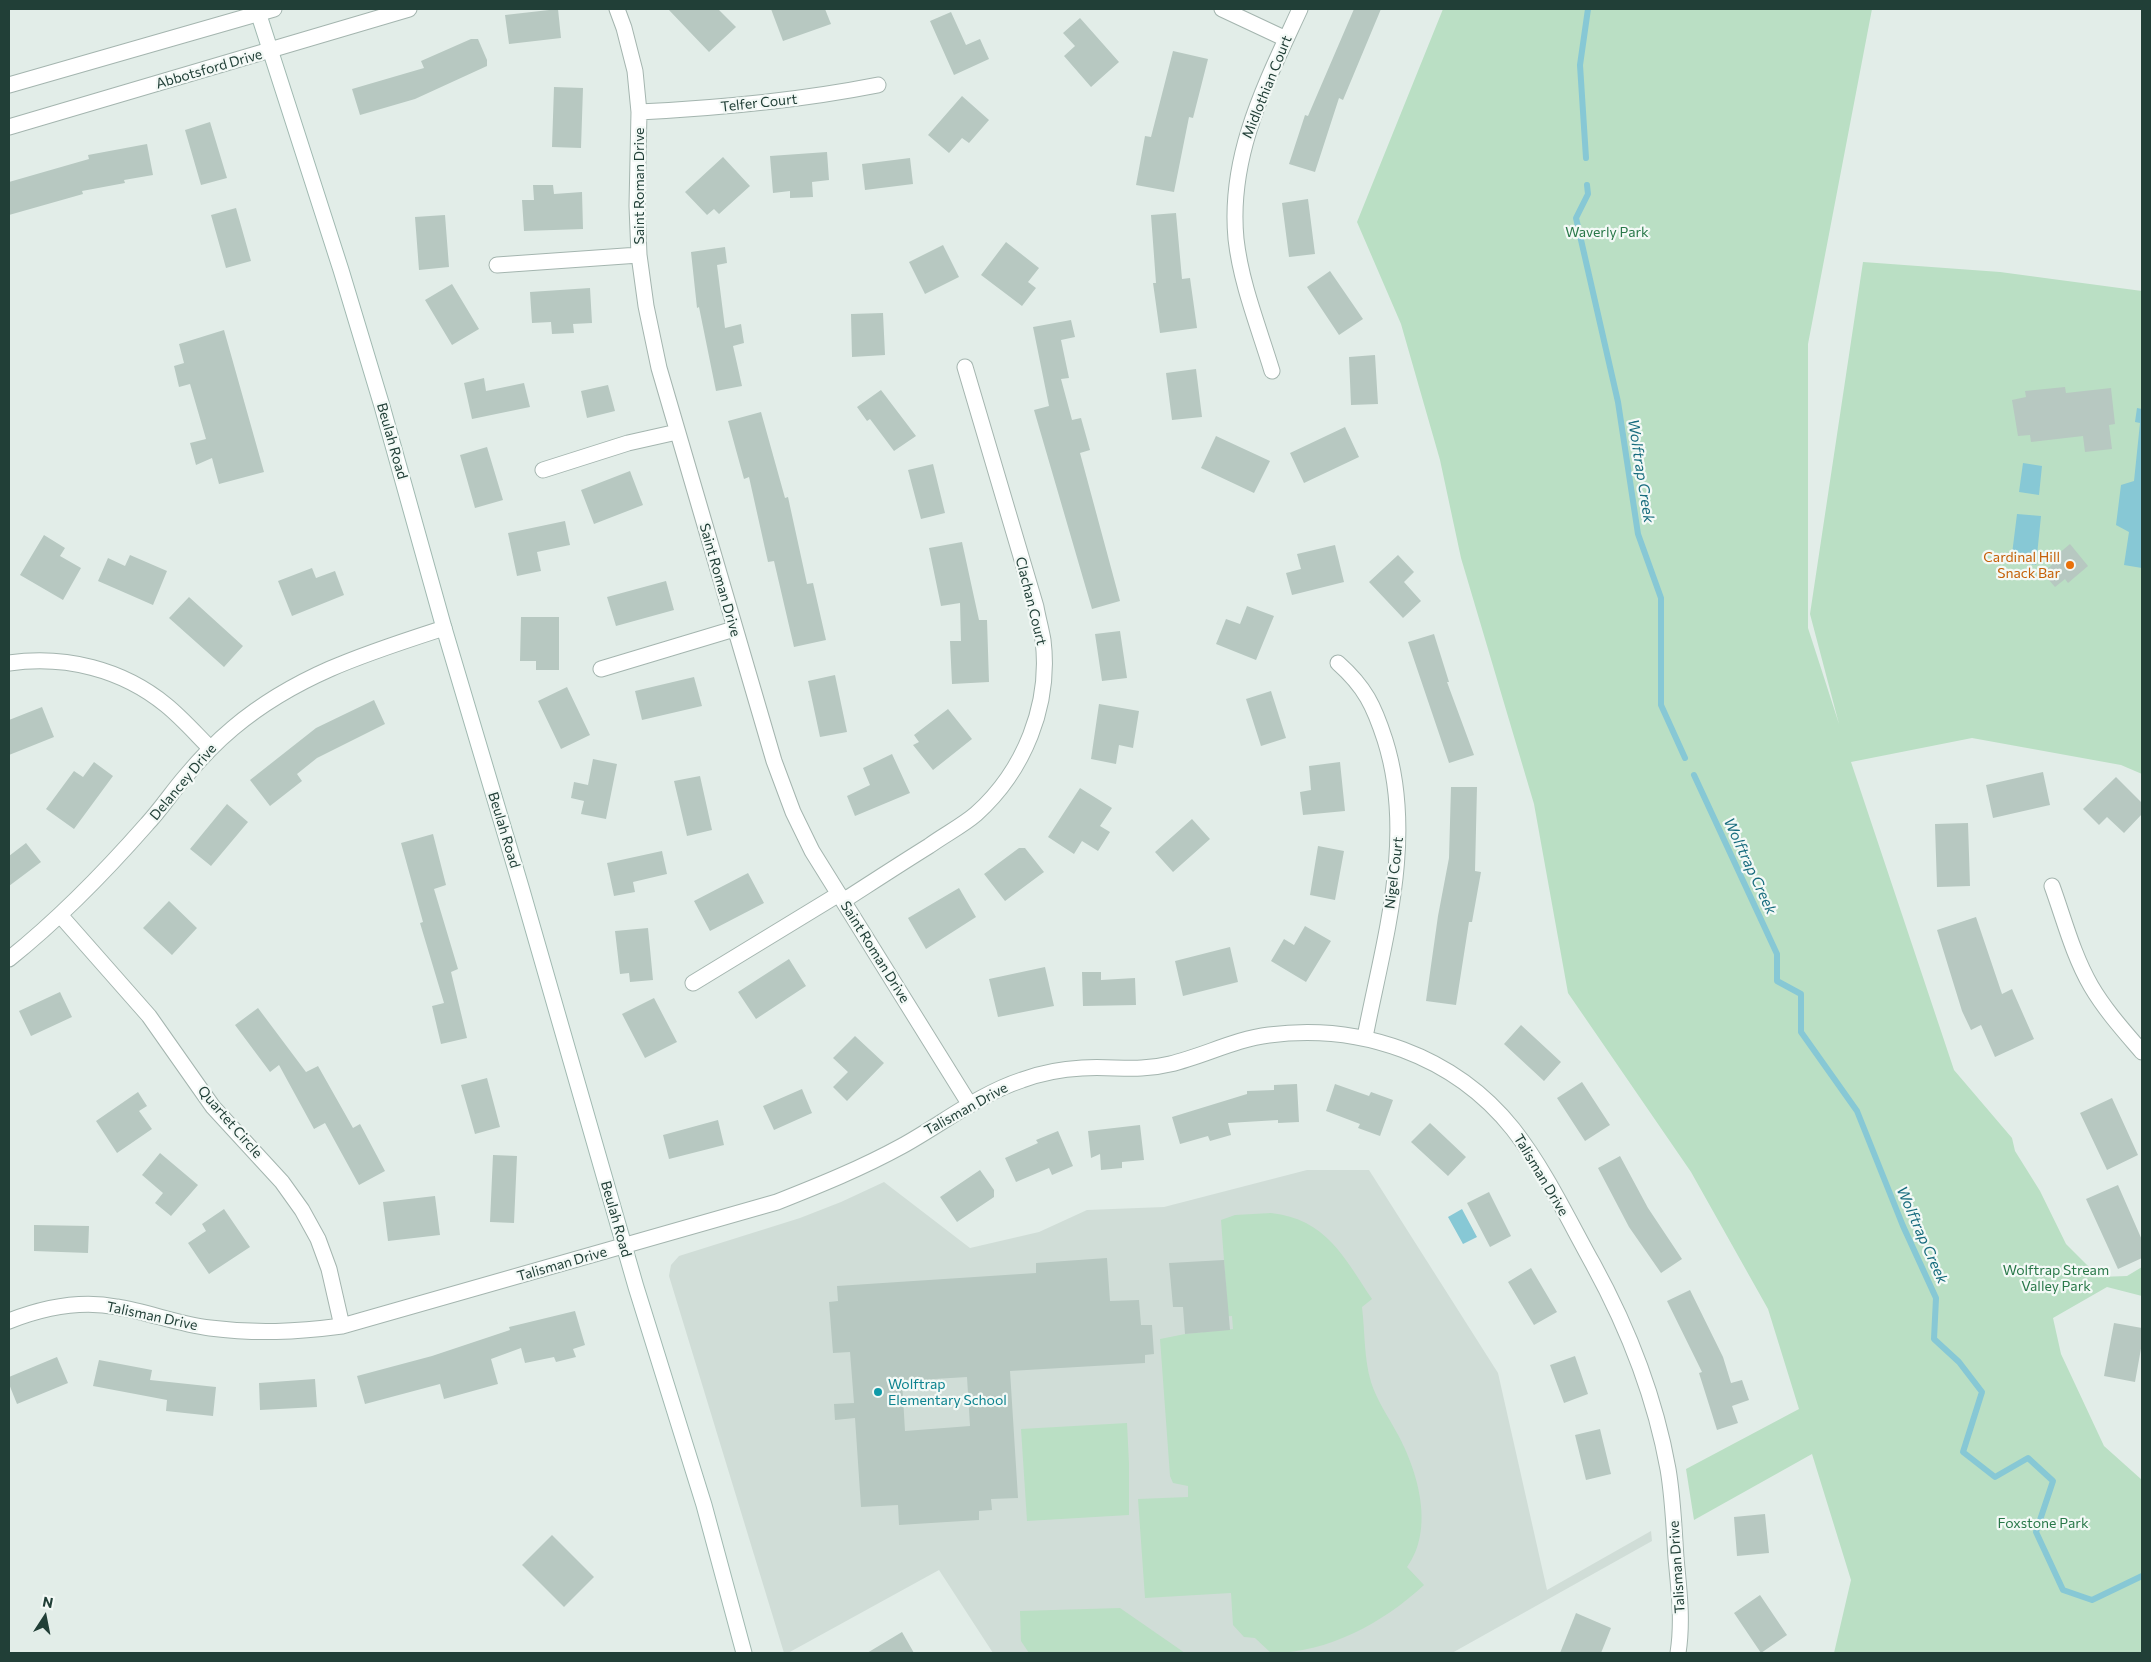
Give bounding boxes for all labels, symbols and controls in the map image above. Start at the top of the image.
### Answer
street label: Midlothian Court [1239,33,1295,141]
street label: Abbotsford Drive [154,46,264,92]
street label: Telfer Court [720,91,798,115]
street label: Saint Roman Drive [631,128,647,244]
park label: Waverly Park [1565,224,1649,240]
street label: Beulah Road [373,401,411,481]
water label: Wolftrap Creek [1624,418,1658,524]
street label: Saint Roman Drive [696,521,744,639]
place label: Cardinal Hill Snack Bar [1983,549,2060,582]
street label: Clachan Court [1012,555,1050,647]
marker: Cardinal Hill Snack Bar [2064,559,2076,571]
street label: Delancey Drive [146,740,220,824]
street label: Beulah Road [484,790,524,870]
water label: Wolftrap Creek [1720,815,1780,917]
street label: Nigel Court [1381,836,1407,910]
street label: Saint Roman Drive [837,898,913,1006]
street label: Talisman Drive [921,1079,1011,1139]
street label: Quartet Circle [194,1083,266,1161]
street label: Talisman Drive [1510,1131,1572,1219]
street label: Beulah Road [597,1179,635,1259]
water label: Wolftrap Creek [1892,1184,1952,1286]
street label: Talisman Drive [515,1243,609,1285]
park label: Wolftrap Stream Valley Park [2003,1262,2109,1294]
street label: Talisman Drive [105,1298,199,1334]
place label: Wolftrap Elementary School [888,1376,1007,1408]
marker: Wolftrap Elementary School [872,1386,884,1398]
park label: Foxstone Park [1998,1515,2088,1531]
street label: Talisman Drive [1665,1520,1689,1614]
north arrow [20,1592,70,1642]
text: N [41,1592,55,1611]

